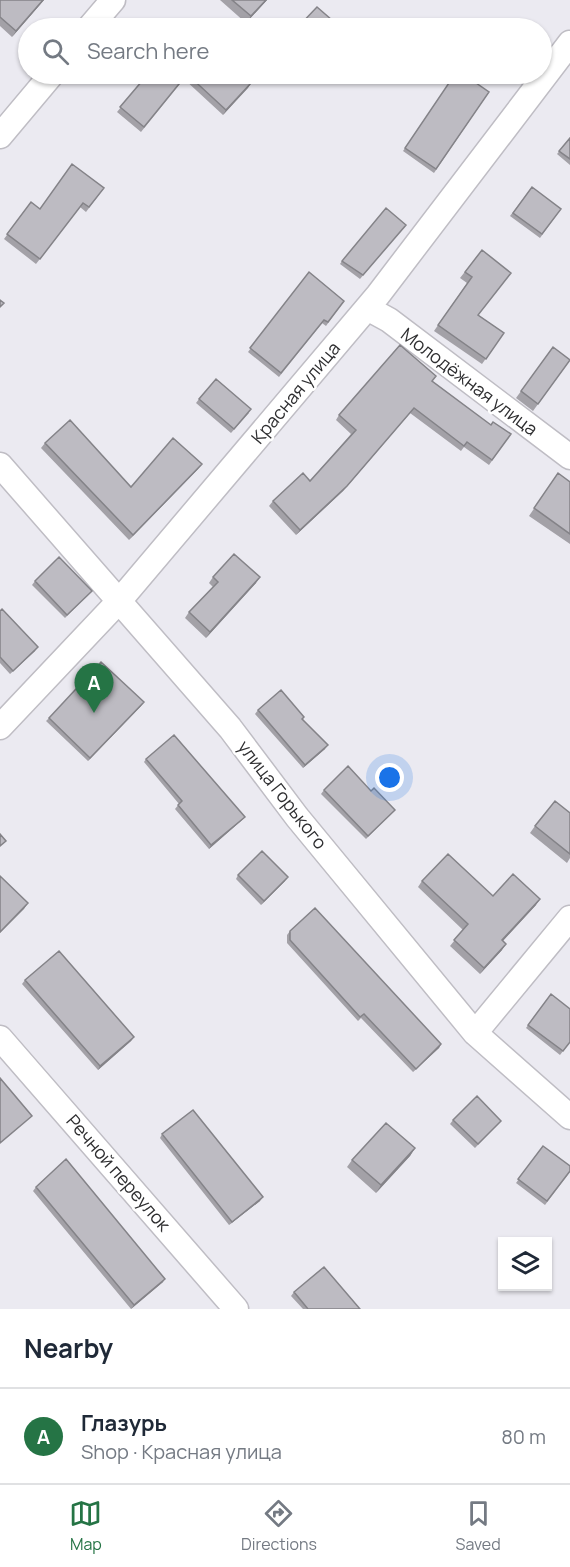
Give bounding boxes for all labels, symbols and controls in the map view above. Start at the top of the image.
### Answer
search box [18,18,552,84]
icon: search [39,35,72,68]
text: Search here [87,36,209,66]
street label: Молодёжная улица [396,322,543,441]
street label: Красная улица [245,336,345,448]
pin: A [74,664,113,713]
street label: улица Горького [233,735,333,854]
your location [375,763,404,792]
street label: Речной переулок [61,1109,177,1237]
map controls [498,1237,552,1291]
button: layers [498,1237,552,1291]
text: Nearby [24,1330,113,1366]
text: Глазурь [81,1408,167,1438]
text: A [37,1423,50,1450]
text: 80 m [501,1423,546,1450]
text: Shop · Красная улица [81,1438,282,1465]
tab: Map [69,1497,102,1555]
tab: Directions [241,1497,317,1555]
tab: Saved [456,1497,501,1555]

